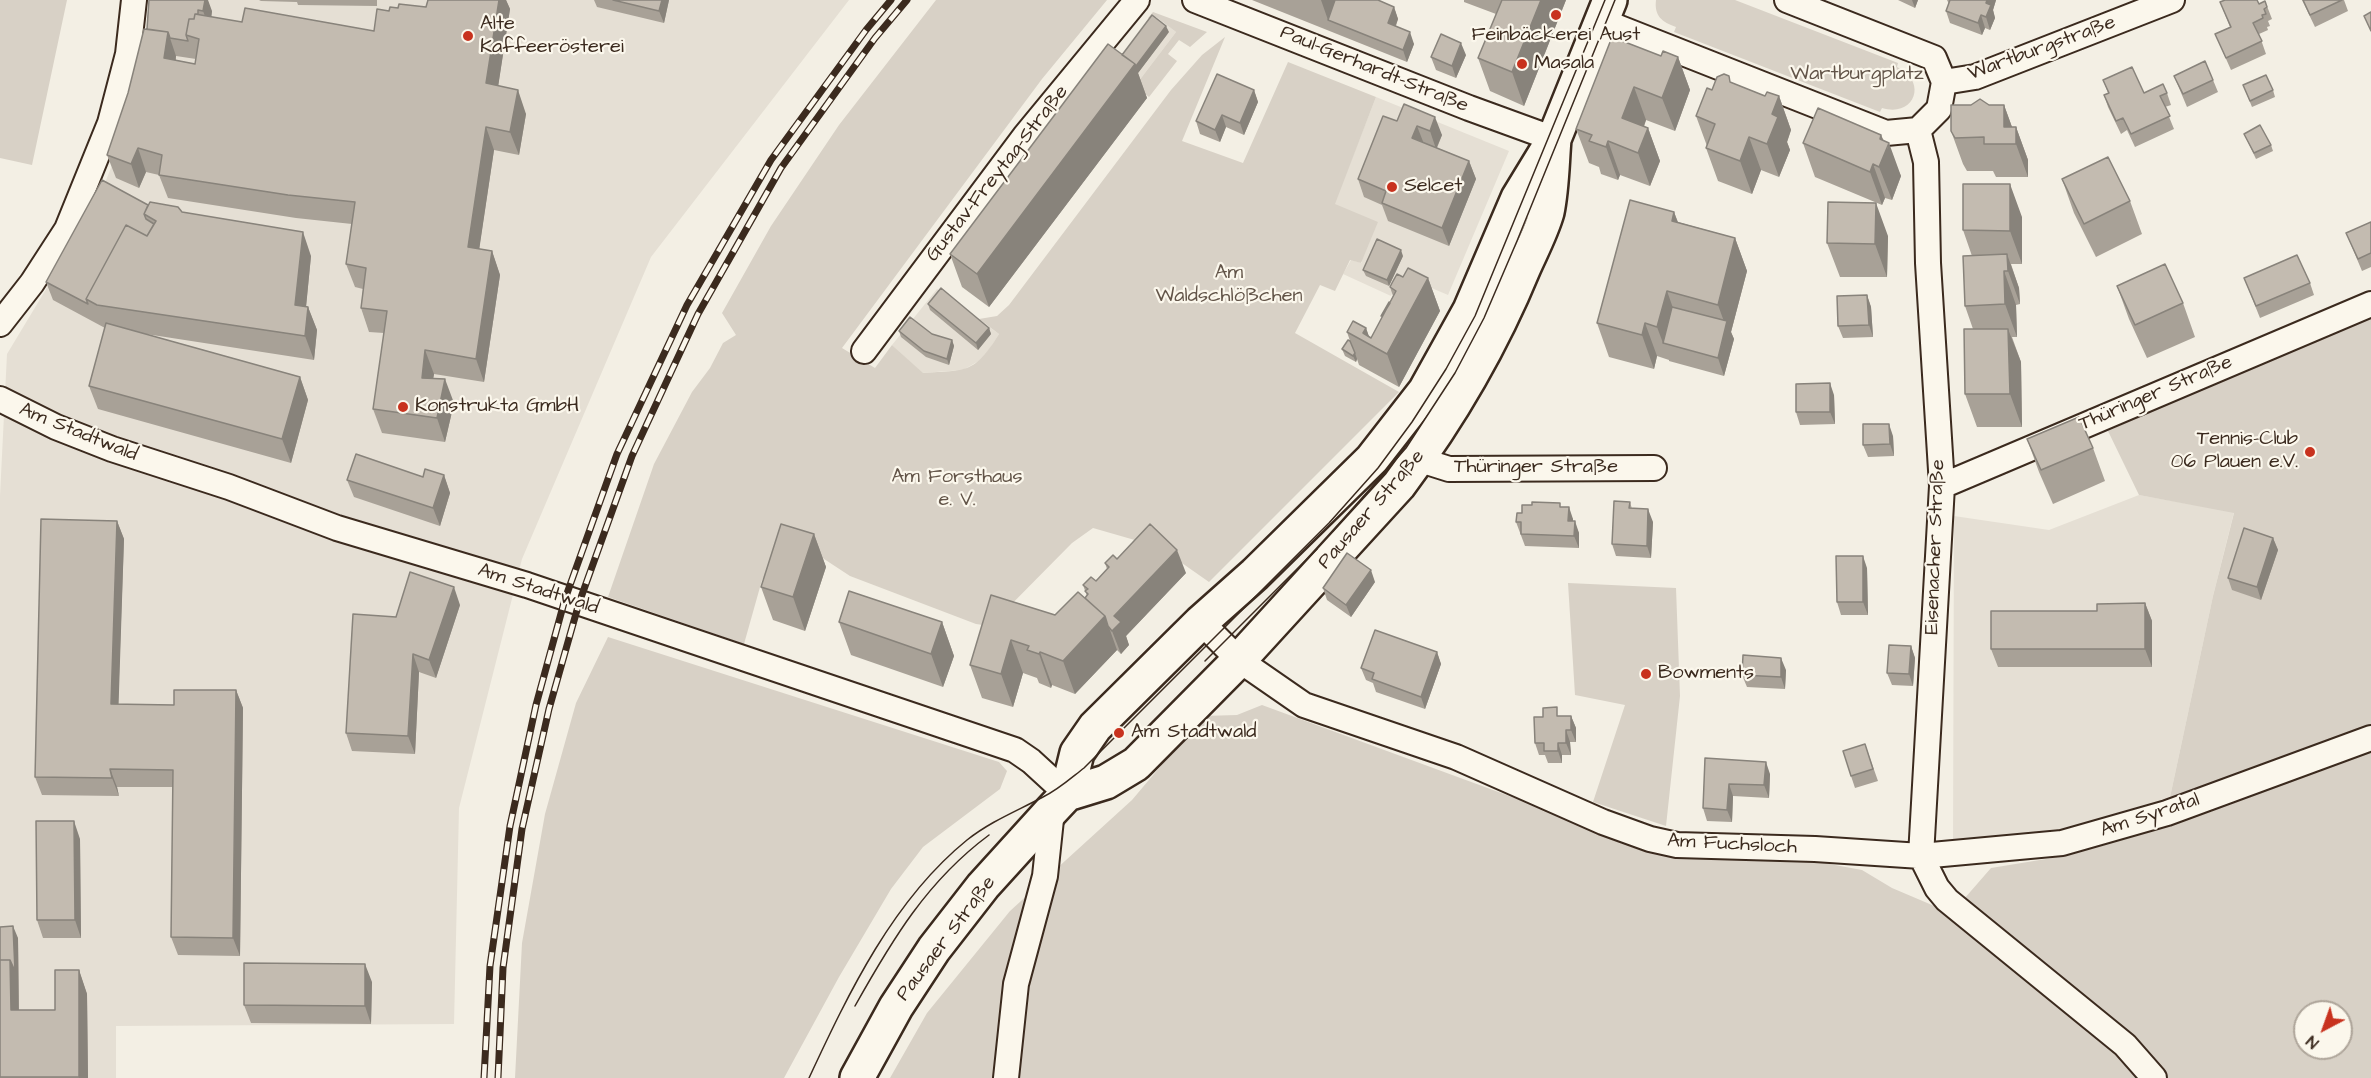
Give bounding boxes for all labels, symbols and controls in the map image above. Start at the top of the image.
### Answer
marker: Feinbäckerei Aust [1549,8,1563,22]
street label: Wartburgstraße [1965,11,2119,87]
place label: Alte Kaffeerösterei [480,13,624,60]
street label: Paul-Gerhardt-Straße [1276,21,1472,119]
place label: Feinbäckerei Aust [1472,24,1640,48]
marker: Alte Kaffeerösterei [461,29,475,43]
place label: Masala [1534,52,1594,76]
marker: Masala [1515,57,1529,71]
park label: Wartburgplatz [1790,63,1924,87]
street label: Gustav-Freytag-Straße [922,81,1074,267]
place label: Selcet [1404,175,1462,199]
marker: Selcet [1385,180,1399,194]
park label: Am Waldschlößchen [1156,262,1302,309]
street label: Thüringer Straße [2076,351,2236,437]
place label: Konstrukta GmbH [415,395,579,419]
street label: Am Stadtwald [15,398,141,468]
marker: Konstrukta GmbH [396,400,410,414]
place label: Tennis-Club 06 Plauen e.V. [2171,428,2298,475]
street label: Pausaer Straße [1314,445,1430,575]
marker: Tennis-Club 06 Plauen e.V. [2303,445,2317,459]
street label: Thüringer Straße [1454,456,1618,480]
street label: Eisenacher Straße [1921,459,1951,635]
park label: Am Forsthaus e. V. [892,466,1022,513]
street label: Am Stadtwald [475,559,601,621]
place label: Bowments [1658,662,1754,686]
marker: Bowments [1639,667,1653,681]
place label: Am Stadtwald [1131,721,1257,745]
marker: Am Stadtwald [1112,726,1126,740]
street label: Am Syratal [2097,789,2203,843]
street label: Am Fuchsloch [1666,830,1798,860]
street label: Pausaer Straße [892,872,1002,1006]
north arrow [2293,1000,2353,1060]
text: N [2302,1030,2324,1054]

